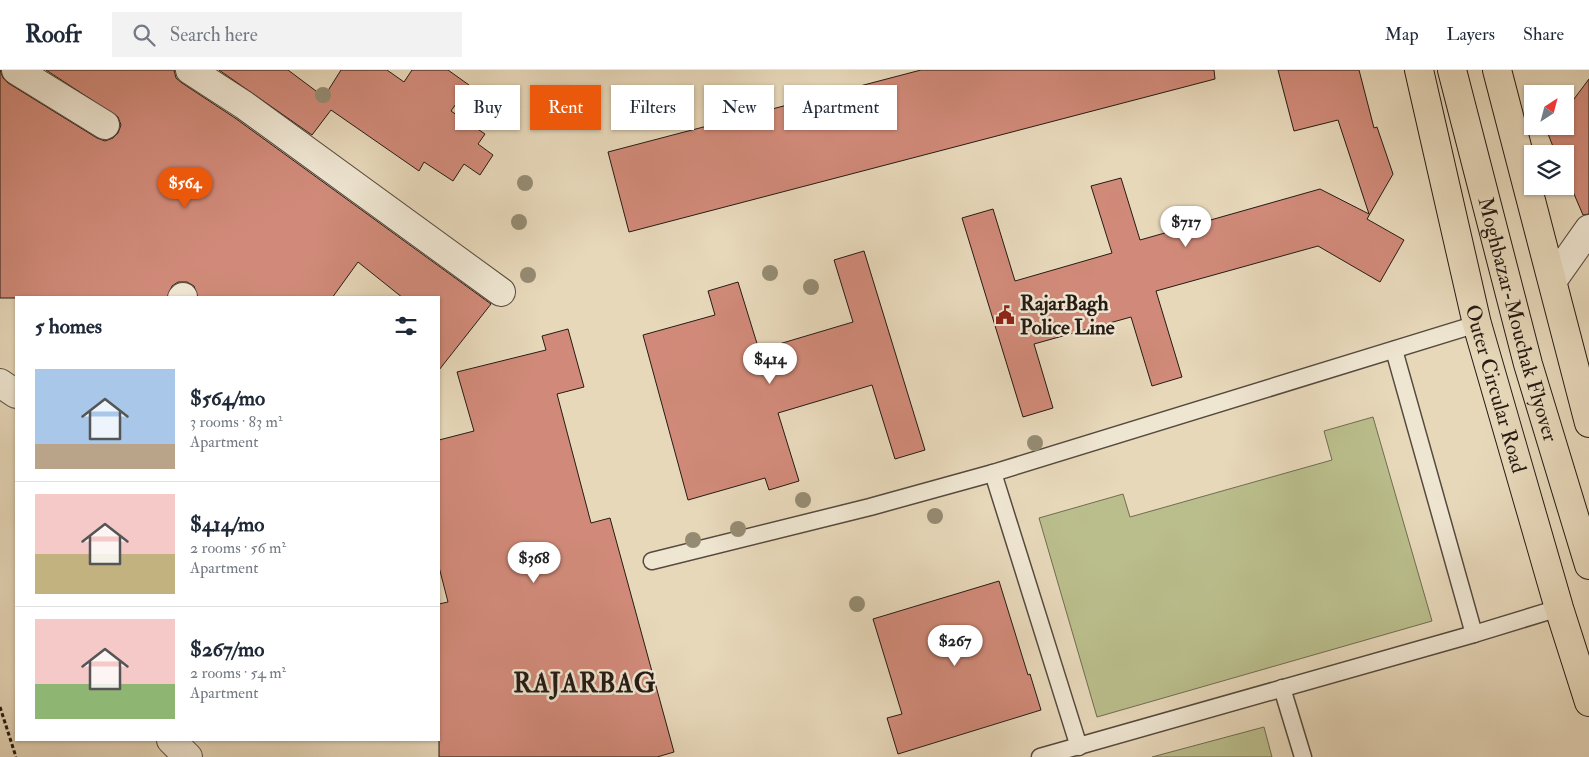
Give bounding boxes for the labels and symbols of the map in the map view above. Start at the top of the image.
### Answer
north arrow [1524,85,1574,135]
pin: $564 [155,166,215,209]
street label: Moghbazar-Mouchak Flyover [1471,194,1564,445]
pin: $717 [1156,206,1216,248]
place label: RajarBagh Police Line [1020,290,1115,341]
street label: Outer Circular Road [1459,302,1533,477]
public building icon: RajarBagh Police Line [994,304,1016,326]
pin: $414 [740,342,800,385]
pin: $368 [504,542,564,584]
pin: $267 [925,624,985,667]
district label: RAJARBAG [513,668,657,700]

